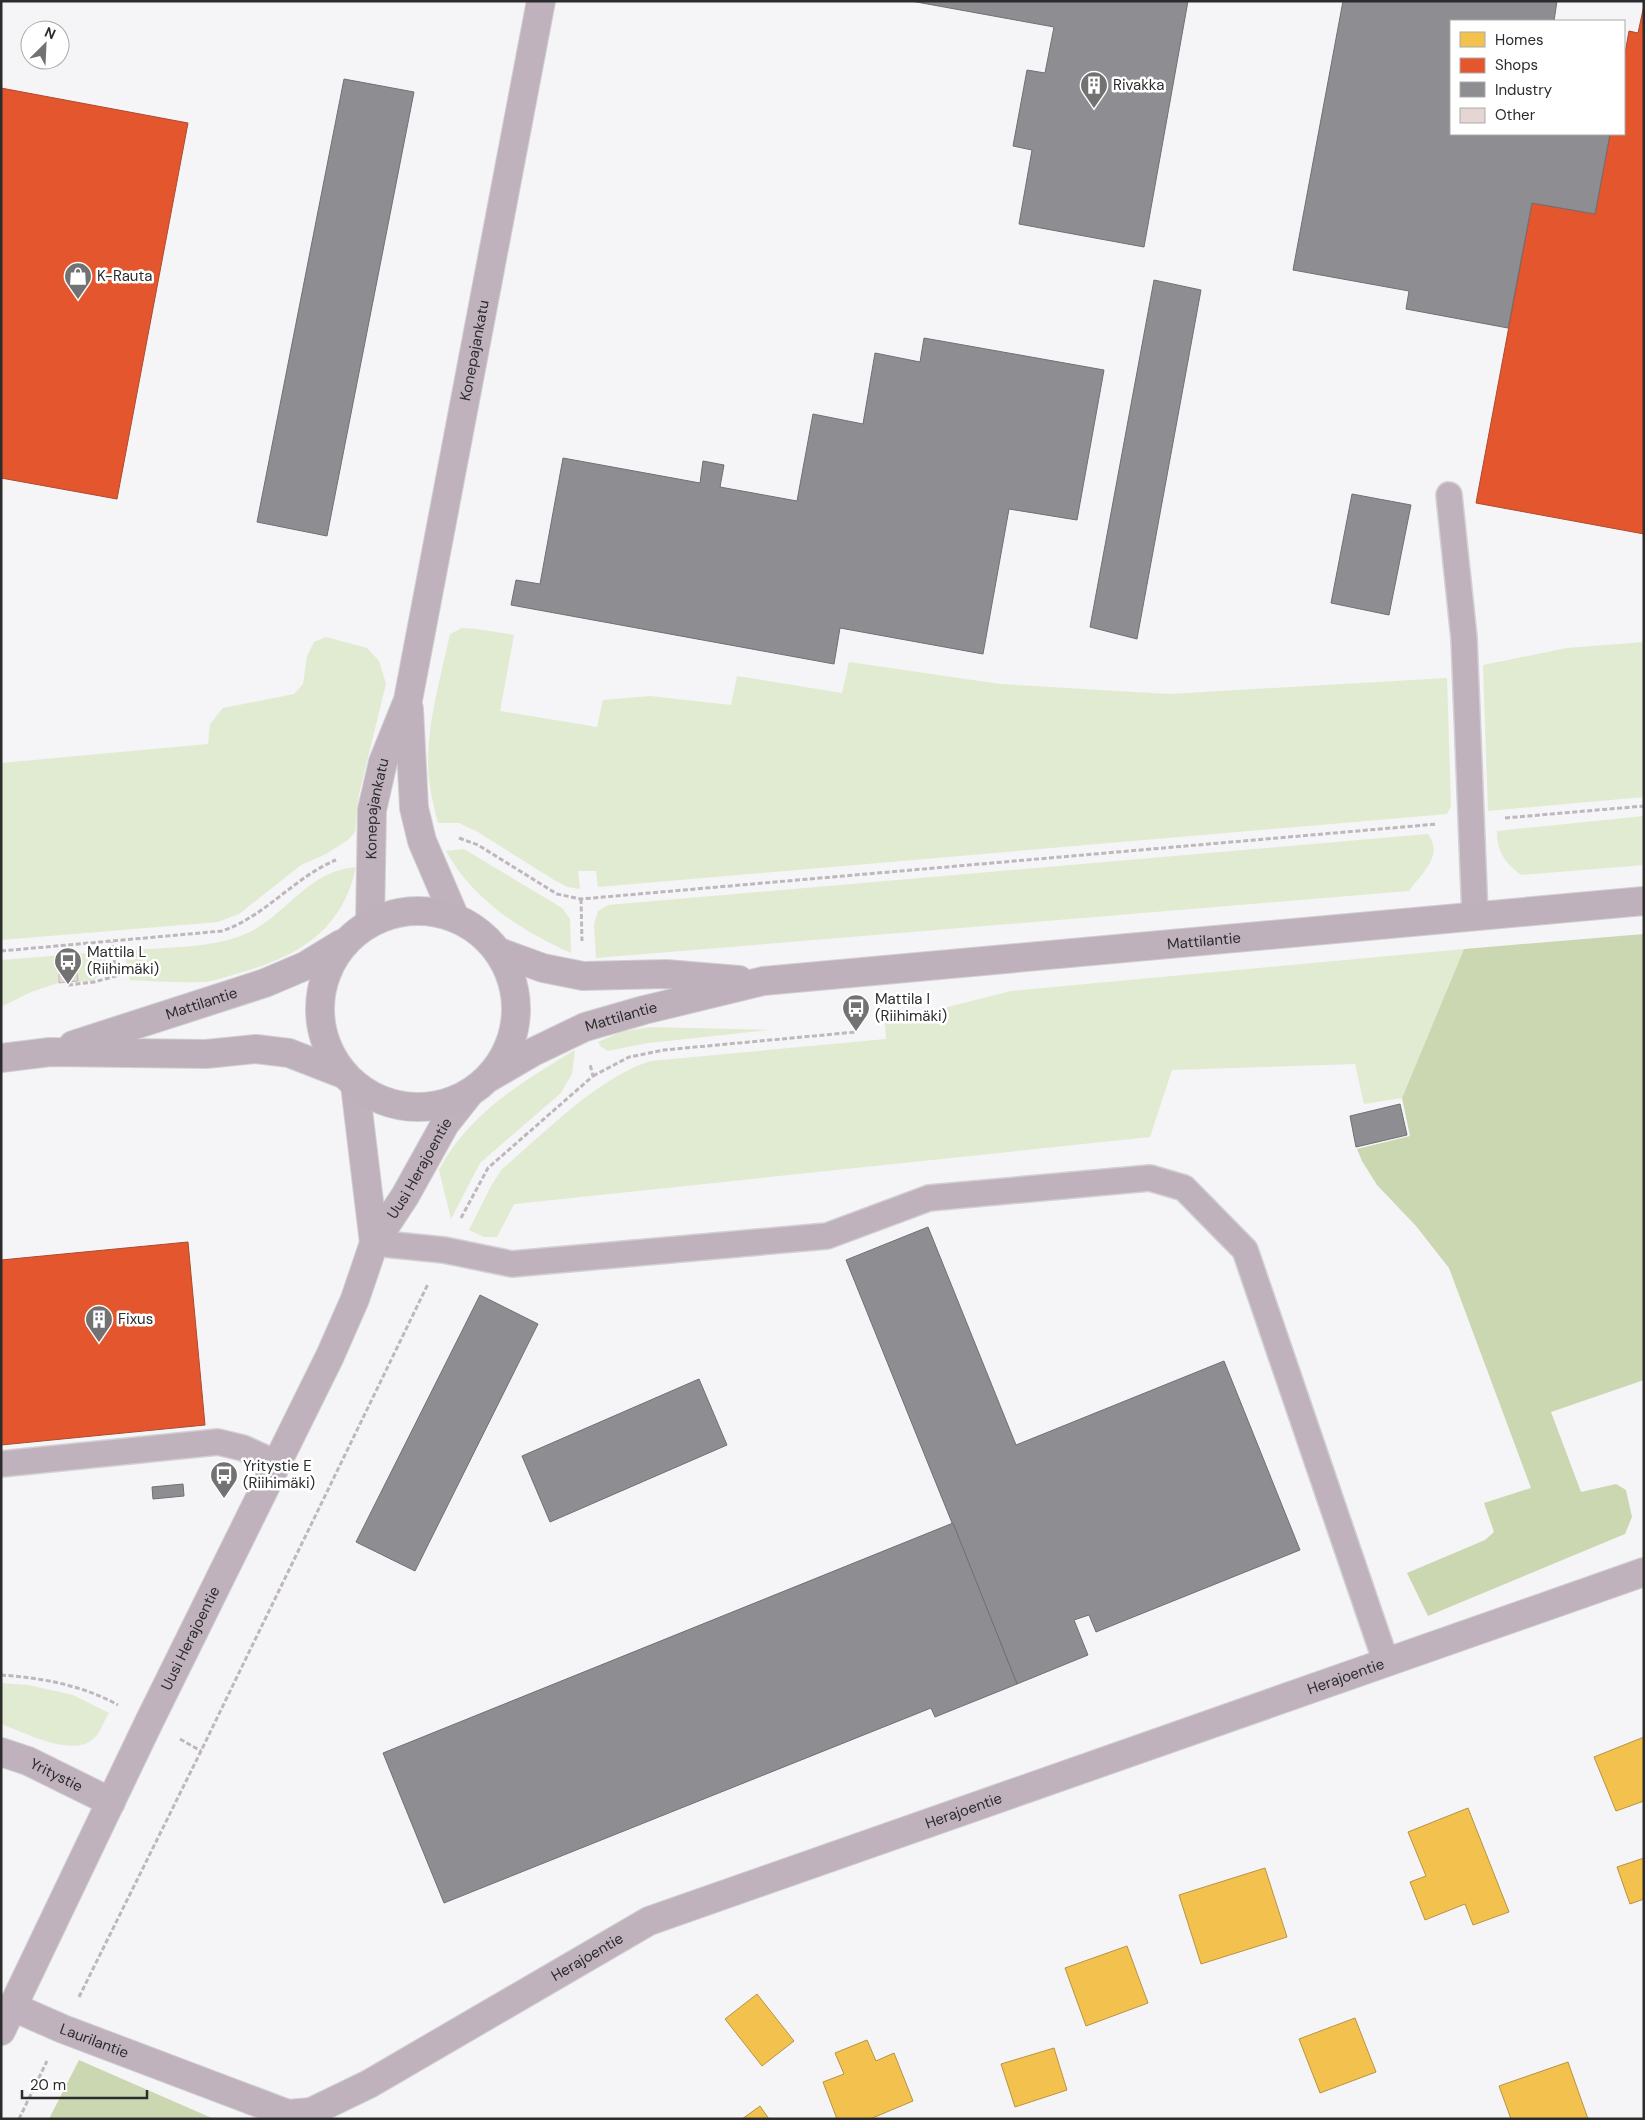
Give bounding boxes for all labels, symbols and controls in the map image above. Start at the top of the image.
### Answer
north arrow [20,20,70,70]
legend [1450,20,1625,135]
text: N [42,23,59,43]
text: Homes [1495,30,1544,50]
text: Shops [1495,55,1538,75]
building icon: Rivakka [1079,70,1109,109]
place label: Rivakka [1113,75,1164,95]
text: Industry [1495,80,1553,100]
text: Other [1495,105,1536,125]
shop icon: K-Rauta [63,261,93,300]
place label: K-Rauta [97,266,152,286]
street label: Konepajankatu [455,298,494,403]
street label: Konepajankatu [361,756,394,859]
street label: Mattilantie [1166,928,1242,954]
place label: Mattila L (Riihimäki) [87,942,159,979]
bus stop icon: Mattila L (Riihimäki) [53,946,83,985]
street label: Mattilantie [163,983,240,1024]
place label: Mattila I (Riihimäki) [875,989,947,1026]
bus stop icon: Mattila I (Riihimäki) [841,993,871,1032]
street label: Mattilantie [583,997,659,1036]
street label: Uusi Herajoentie [383,1113,457,1223]
building icon: Fixus [84,1304,114,1343]
place label: Fixus [118,1309,153,1329]
place label: Yritystie E (Riihimäki) [243,1456,315,1493]
bus stop icon: Yritystie E (Riihimäki) [209,1460,239,1499]
street label: Uusi Herajoentie [156,1583,225,1694]
street label: Herajoentie [1305,1654,1387,1699]
street label: Yritystie [27,1754,86,1796]
street label: Herajoentie [922,1788,1005,1833]
street label: Herajoentie [547,1928,627,1986]
street label: Laurilantie [57,2019,131,2063]
scale bar [22,2068,148,2100]
text: 20 m [30,2075,66,2095]

